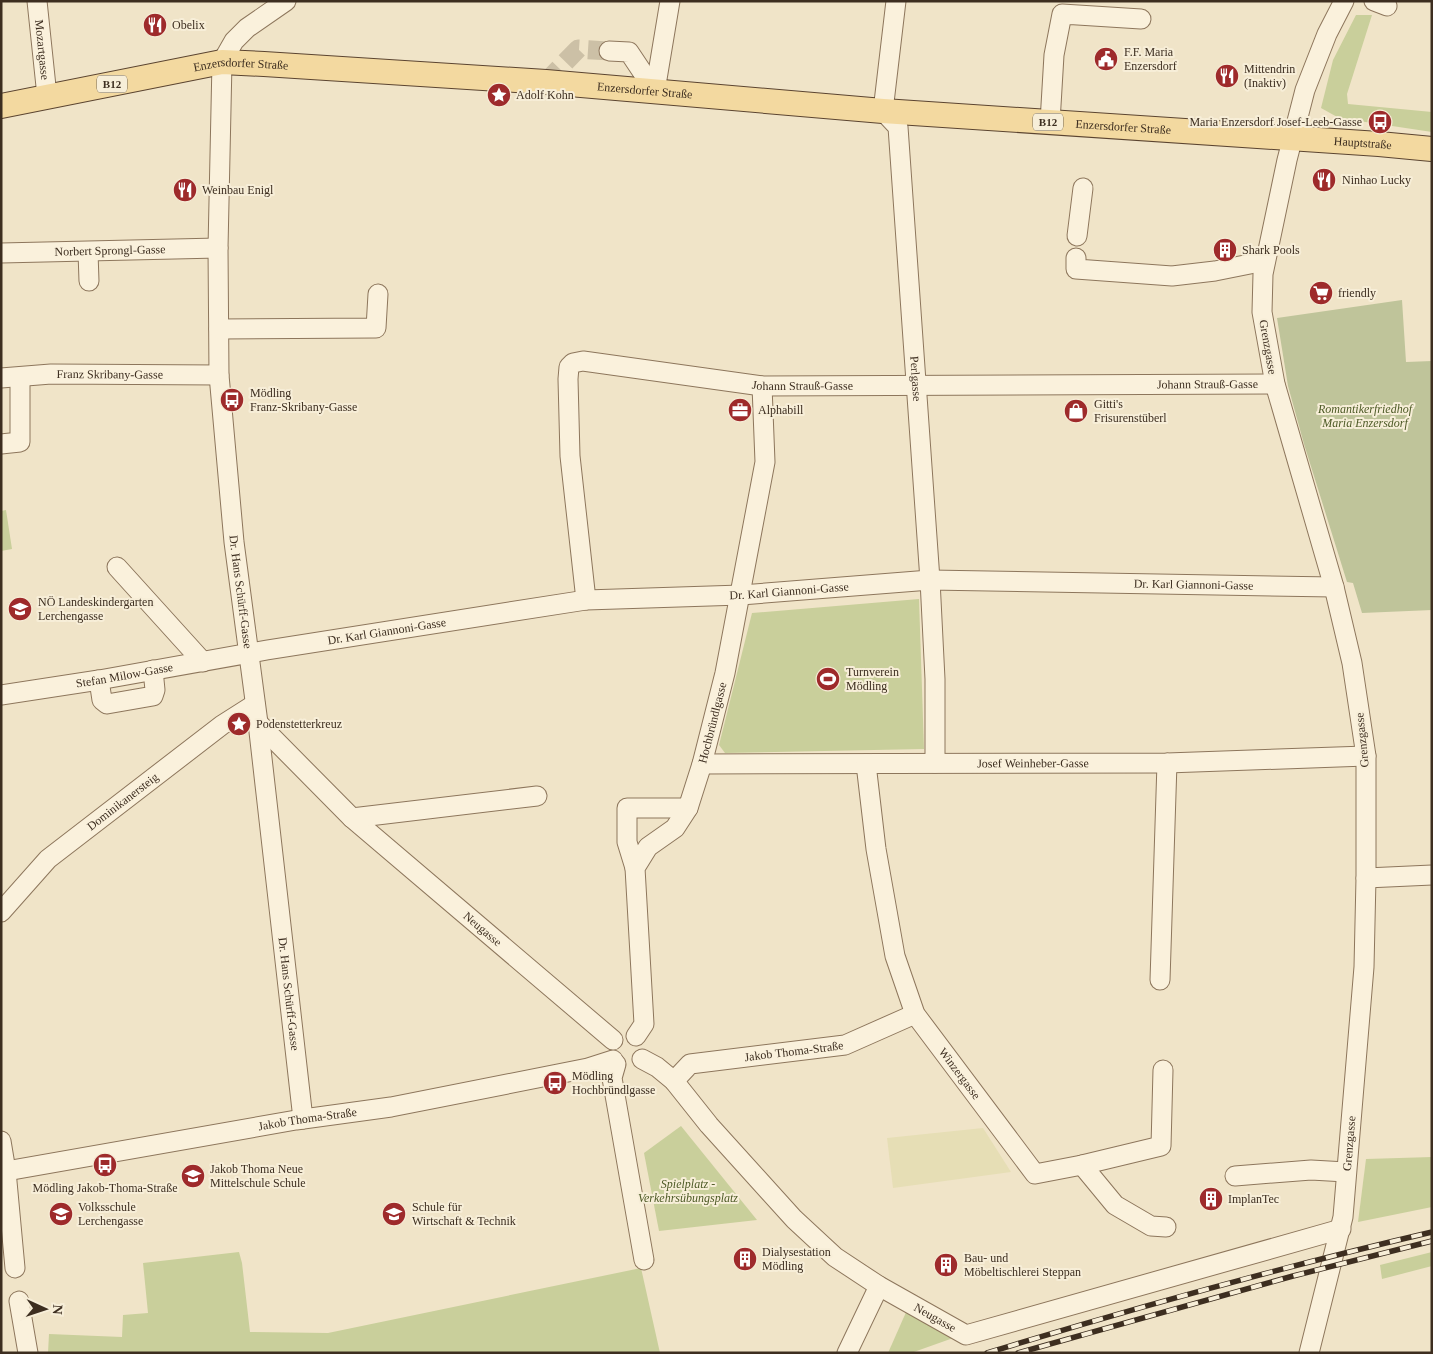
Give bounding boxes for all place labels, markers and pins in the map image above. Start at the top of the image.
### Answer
restaurant icon: Obelix [142,12,168,38]
place label: Obelix [172,18,205,32]
place label: F.F. Maria Enzersdorf [1124,45,1177,73]
public building icon: F.F. Maria Enzersdorf [1093,46,1119,72]
place label: Mittendrin (Inaktiv) [1244,62,1295,90]
restaurant icon: Mittendrin (Inaktiv) [1214,63,1240,89]
place icon: Adolf Kohn [486,82,512,108]
place label: Adolf Kohn [516,88,574,102]
bus stop icon: Maria Enzersdorf Josef-Leeb-Gasse [1367,109,1393,135]
place label: Maria Enzersdorf Josef-Leeb-Gasse [1189,115,1362,129]
restaurant icon: Ninhao Lucky [1311,167,1337,193]
place label: Ninhao Lucky [1342,173,1411,187]
restaurant icon: Weinbau Enigl [172,177,198,203]
place label: Weinbau Enigl [202,183,274,197]
building icon: Shark Pools [1212,237,1238,263]
place label: Shark Pools [1242,243,1300,257]
supermarket icon: friendly [1308,280,1334,306]
place label: friendly [1338,286,1376,300]
place label: Mödling Franz-Skribany-Gasse [250,386,357,414]
bus stop icon: Mödling Franz-Skribany-Gasse [219,387,245,413]
office icon: Alphabill [727,397,753,423]
place label: Gitti's Frisurenstüberl [1094,397,1167,425]
shop icon: Gitti's Frisurenstüberl [1063,398,1089,424]
place label: Alphabill [758,403,804,417]
place label: NÖ Landeskindergarten Lerchengasse [38,595,153,623]
school or university icon: NÖ Landeskindergarten Lerchengasse [7,596,33,622]
place label: Turnverein Mödling [846,665,899,693]
sports icon: Turnverein Mödling [815,666,841,692]
place icon: Podenstetterkreuz [226,711,252,737]
place label: Podenstetterkreuz [256,717,342,731]
place label: Mödling Hochbründlgasse [572,1069,655,1097]
bus stop icon: Mödling Hochbründlgasse [542,1070,568,1096]
bus stop icon: Mödling Jakob-Thoma-Straße [92,1152,118,1178]
place label: Jakob Thoma Neue Mittelschule Schule [210,1162,306,1190]
school or university icon: Jakob Thoma Neue Mittelschule Schule [180,1163,206,1189]
place label: Mödling Jakob-Thoma-Straße [33,1181,177,1195]
building icon: ImplanTec [1198,1186,1224,1212]
place label: ImplanTec [1228,1192,1279,1206]
place label: Volksschule Lerchengasse [78,1200,143,1228]
place label: Schule für Wirtschaft & Technik [412,1200,516,1228]
school or university icon: Volksschule Lerchengasse [48,1201,74,1227]
school or university icon: Schule für Wirtschaft & Technik [381,1201,407,1227]
place label: Dialysestation Mödling [762,1245,831,1273]
building icon: Dialysestation Mödling [732,1246,758,1272]
place label: Bau- und Möbeltischlerei Steppan [964,1251,1081,1279]
building icon: Bau- und Möbeltischlerei Steppan [933,1252,959,1278]

